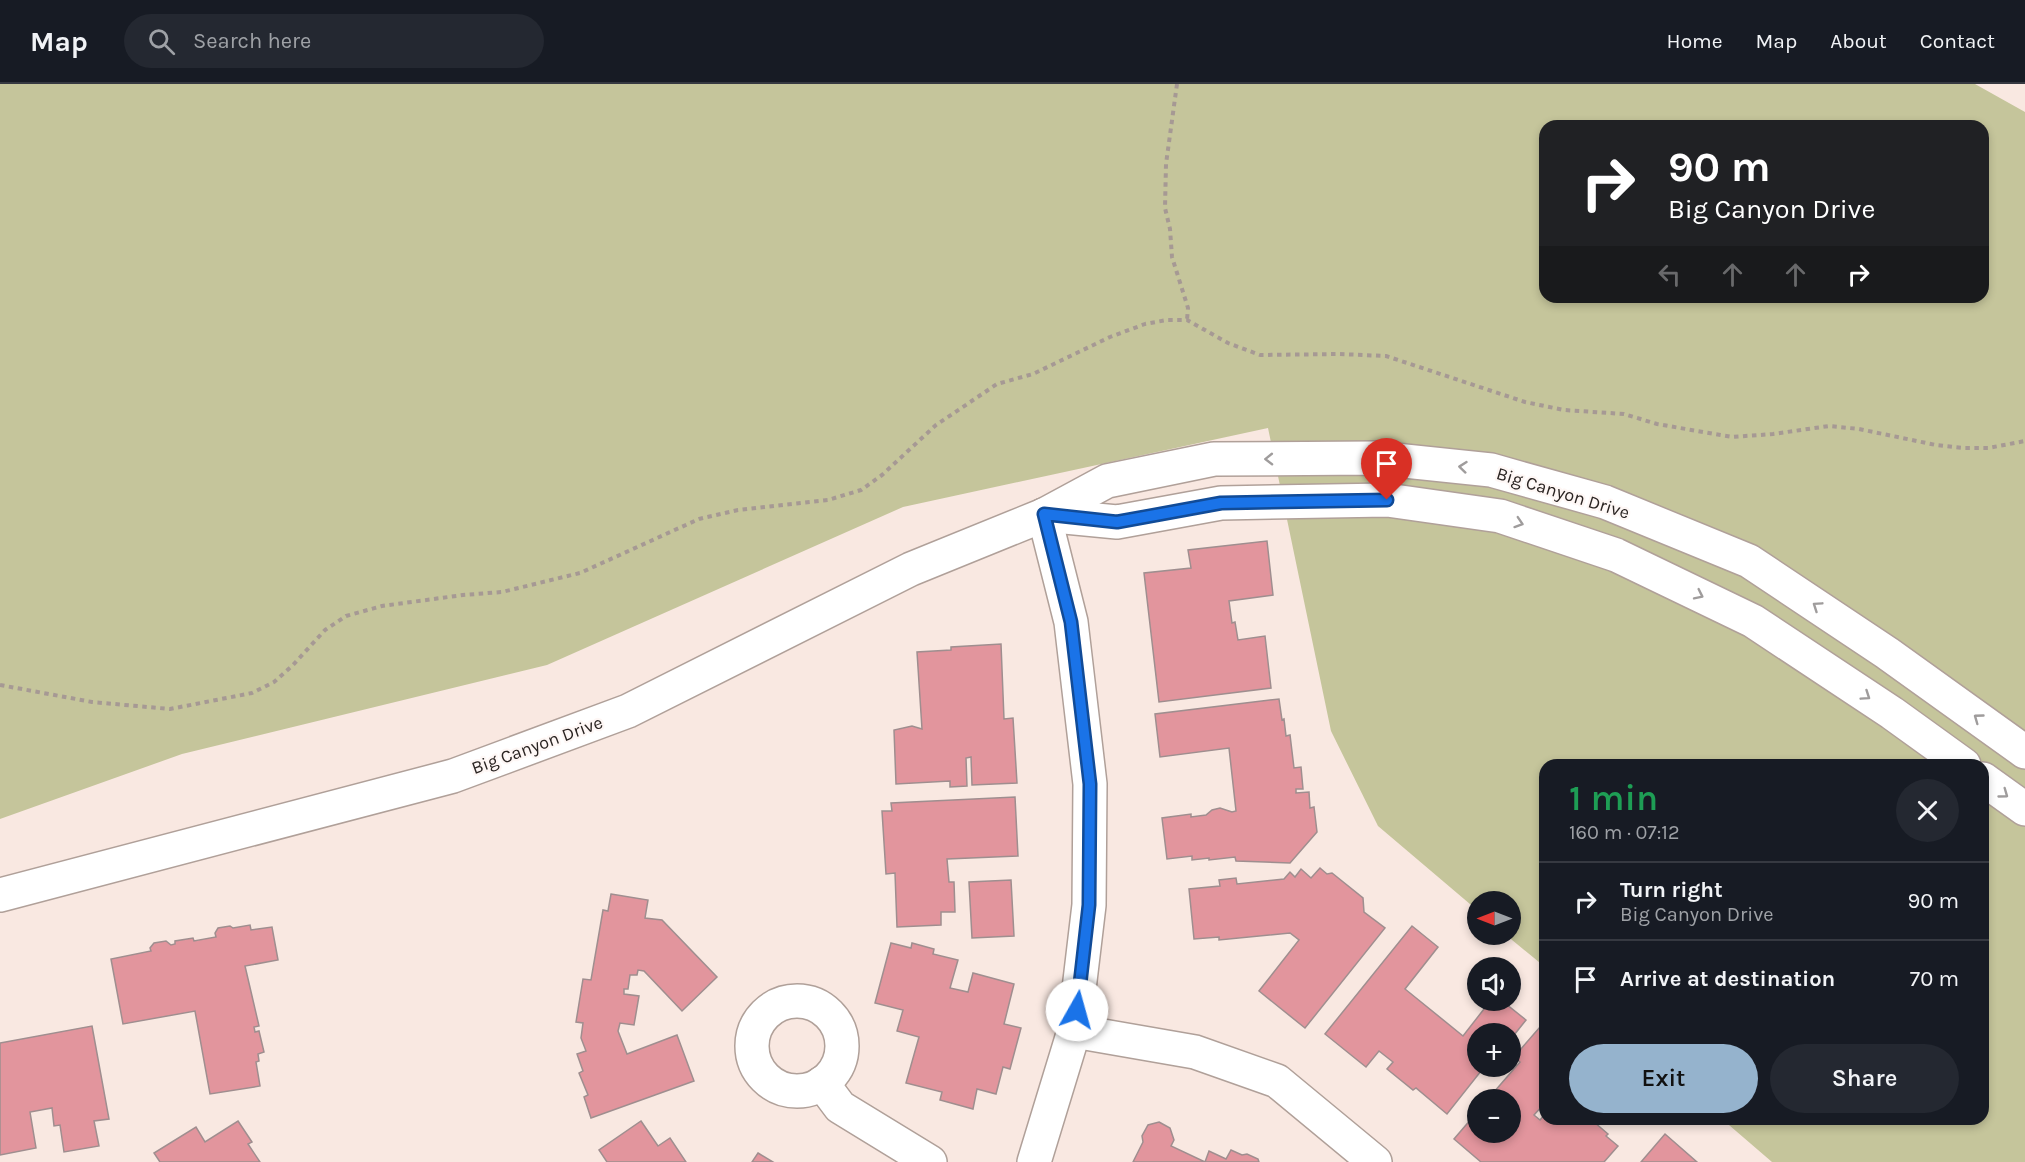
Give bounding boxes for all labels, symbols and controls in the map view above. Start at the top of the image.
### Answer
search box [124,14,544,68]
text: Map [30,25,88,58]
icon: search [145,25,178,58]
text: Search here [193,28,311,54]
text: Home [1667,29,1723,53]
text: Map [1756,29,1797,53]
text: About [1830,29,1887,53]
text: Contact [1920,29,1995,53]
text: 90 m [1668,142,1771,192]
icon: right [1569,144,1647,222]
text: Big Canyon Drive [1668,193,1875,225]
icon: left [1653,258,1686,291]
icon: ahead [1716,258,1749,291]
icon: ahead [1779,258,1812,291]
icon: right [1842,258,1875,291]
pin [1361,438,1412,500]
icon: arrive [1370,447,1403,480]
one-way arrow [1264,453,1273,465]
one-way arrow [1459,461,1468,474]
street label: Big Canyon Drive [1494,462,1632,524]
one-way arrow [1513,515,1523,528]
one-way arrow [1693,587,1704,599]
one-way arrow [1813,603,1824,614]
one-way arrow [1859,688,1870,699]
street label: Big Canyon Drive [468,711,606,779]
one-way arrow [1973,714,1984,725]
text: 1 min [1569,777,1658,819]
button: close [1896,779,1959,842]
one-way arrow [1997,786,2008,797]
text: 160 m · 07:12 [1569,821,1680,844]
text: Turn right [1620,877,1723,903]
icon: right [1569,885,1602,918]
text: 90 m [1907,888,1959,914]
north arrow [1467,891,1521,945]
map controls [1467,891,1521,1143]
text: Big Canyon Drive [1620,903,1774,926]
button: sound [1467,957,1521,1011]
icon: arrive [1569,963,1602,996]
text: Arrive at destination [1620,966,1835,992]
text: 70 m [1910,966,1959,992]
position arrow [1045,978,1109,1042]
button: + [1467,1023,1521,1077]
button: Exit [1569,1044,1758,1113]
button: Share [1770,1044,1959,1113]
button: − [1467,1089,1521,1143]

